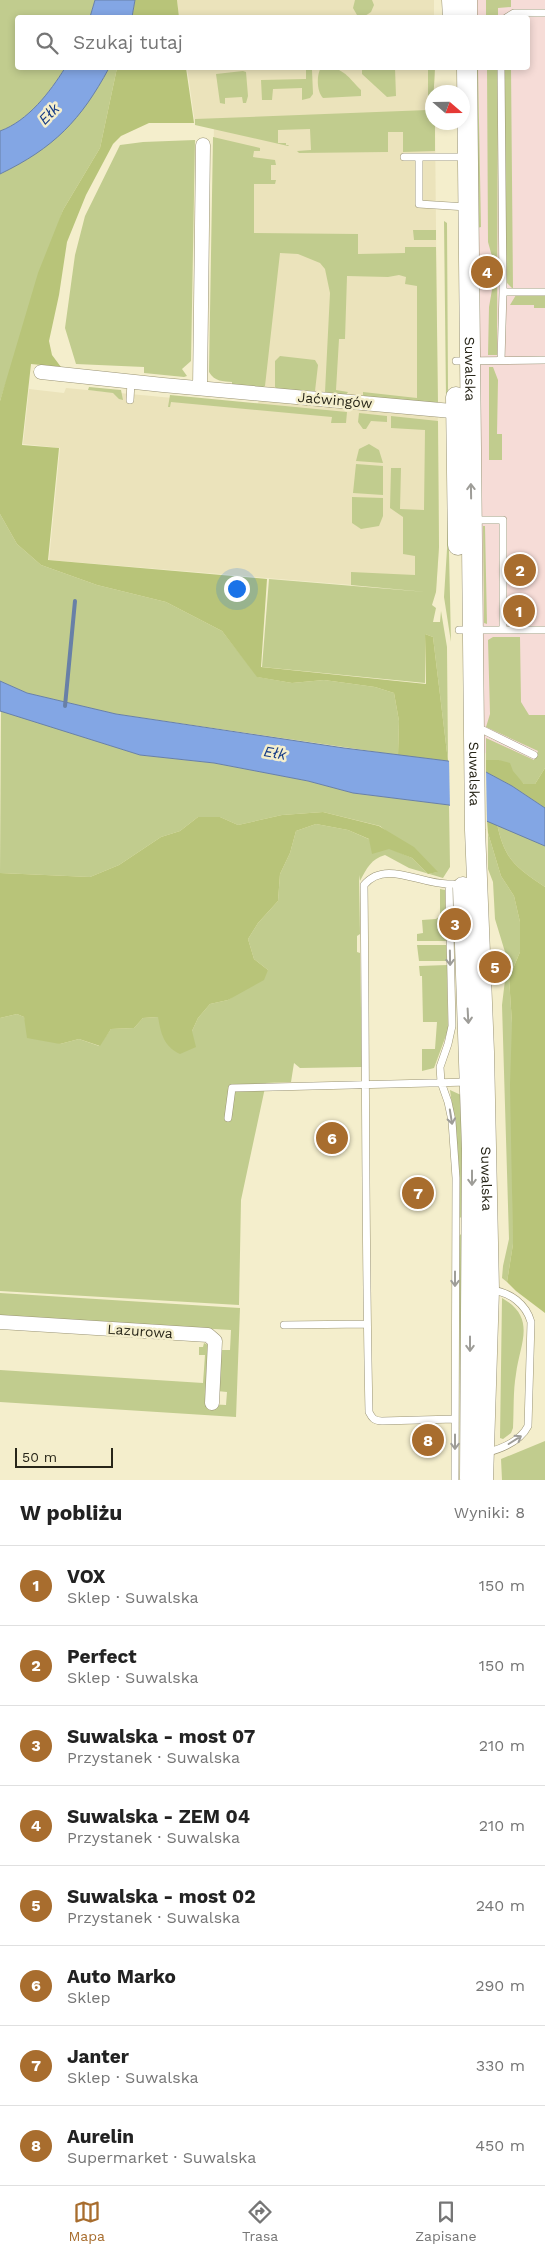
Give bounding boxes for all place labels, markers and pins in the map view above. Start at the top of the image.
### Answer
pin: 4 [471,253,503,291]
pin: 2 [504,551,536,589]
pin: 1 [503,592,535,630]
pin: 3 [439,905,471,943]
pin: 5 [479,948,511,986]
pin: 6 [316,1119,348,1157]
pin: 7 [402,1174,434,1212]
pin: 8 [412,1421,444,1459]

